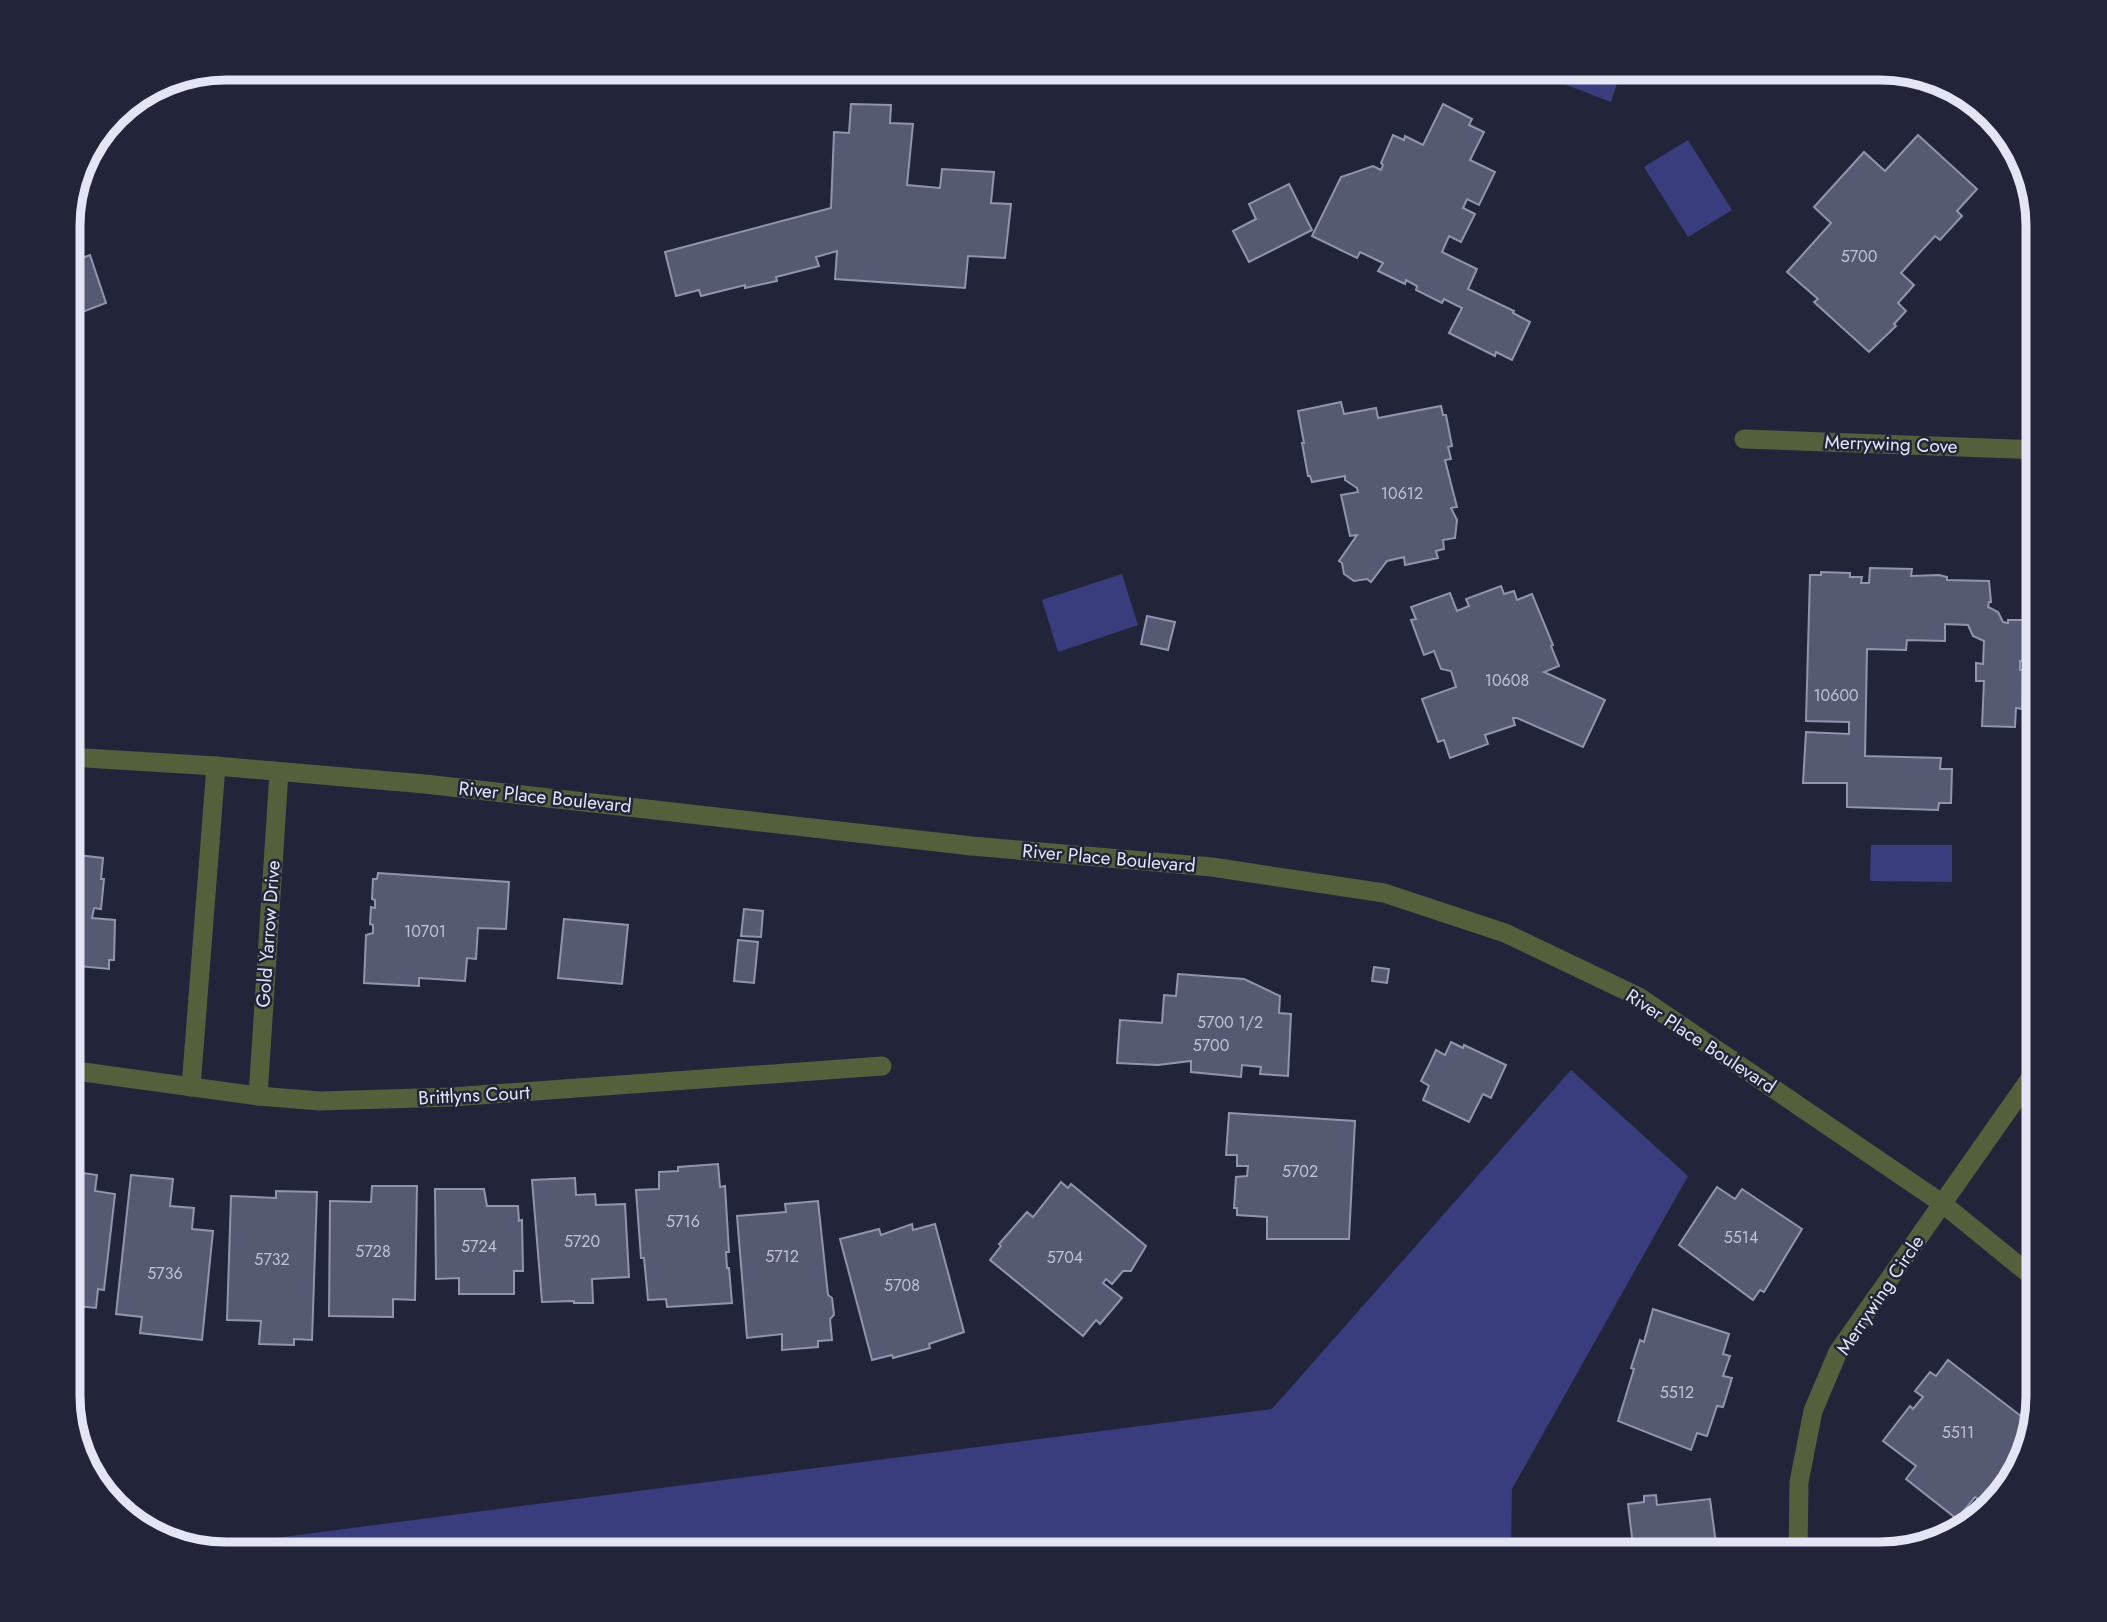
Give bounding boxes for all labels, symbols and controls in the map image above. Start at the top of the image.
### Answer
house number: 5700 [1841,245,1877,268]
street label: Merrywing Cove [1824,428,1958,460]
house number: 10612 [1381,482,1423,505]
house number: 10608 [1485,669,1529,692]
house number: 10600 [1813,684,1859,707]
street label: River Place Boulevard [457,774,633,820]
street label: River Place Boulevard [1021,837,1197,879]
street label: Gold Yarrow Drive [249,859,287,1009]
house number: 10701 [404,920,446,943]
street label: River Place Boulevard [1621,982,1781,1100]
house number: 5700 1/2 [1197,1011,1263,1034]
house number: 5700 [1193,1034,1229,1057]
street label: Brittlyns Court [418,1079,531,1111]
house number: 5702 [1282,1160,1318,1183]
house number: 5716 [666,1210,700,1233]
house number: 5514 [1724,1226,1758,1249]
street label: Merrywing Circle [1830,1229,1930,1360]
house number: 5720 [564,1230,600,1253]
house number: 5724 [461,1235,497,1258]
house number: 5728 [355,1240,391,1263]
house number: 5712 [765,1245,799,1268]
house number: 5704 [1047,1246,1083,1269]
house number: 5732 [254,1248,290,1271]
house number: 5736 [147,1262,183,1285]
house number: 5708 [884,1274,920,1297]
house number: 5512 [1660,1381,1694,1404]
house number: 5511 [1942,1421,1974,1444]

